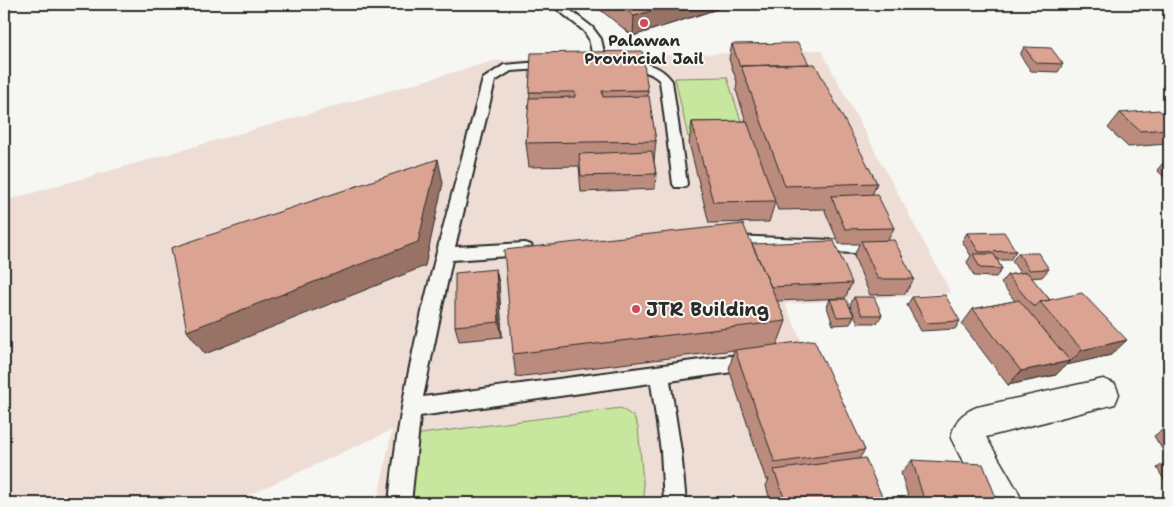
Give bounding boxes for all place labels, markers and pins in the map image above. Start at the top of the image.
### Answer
marker: Palawan Provincial Jail [638,17,650,29]
place label: Palawan Provincial Jail [584,30,704,69]
place label: JTR Building [646,297,769,322]
marker: JTR Building [630,303,642,315]

